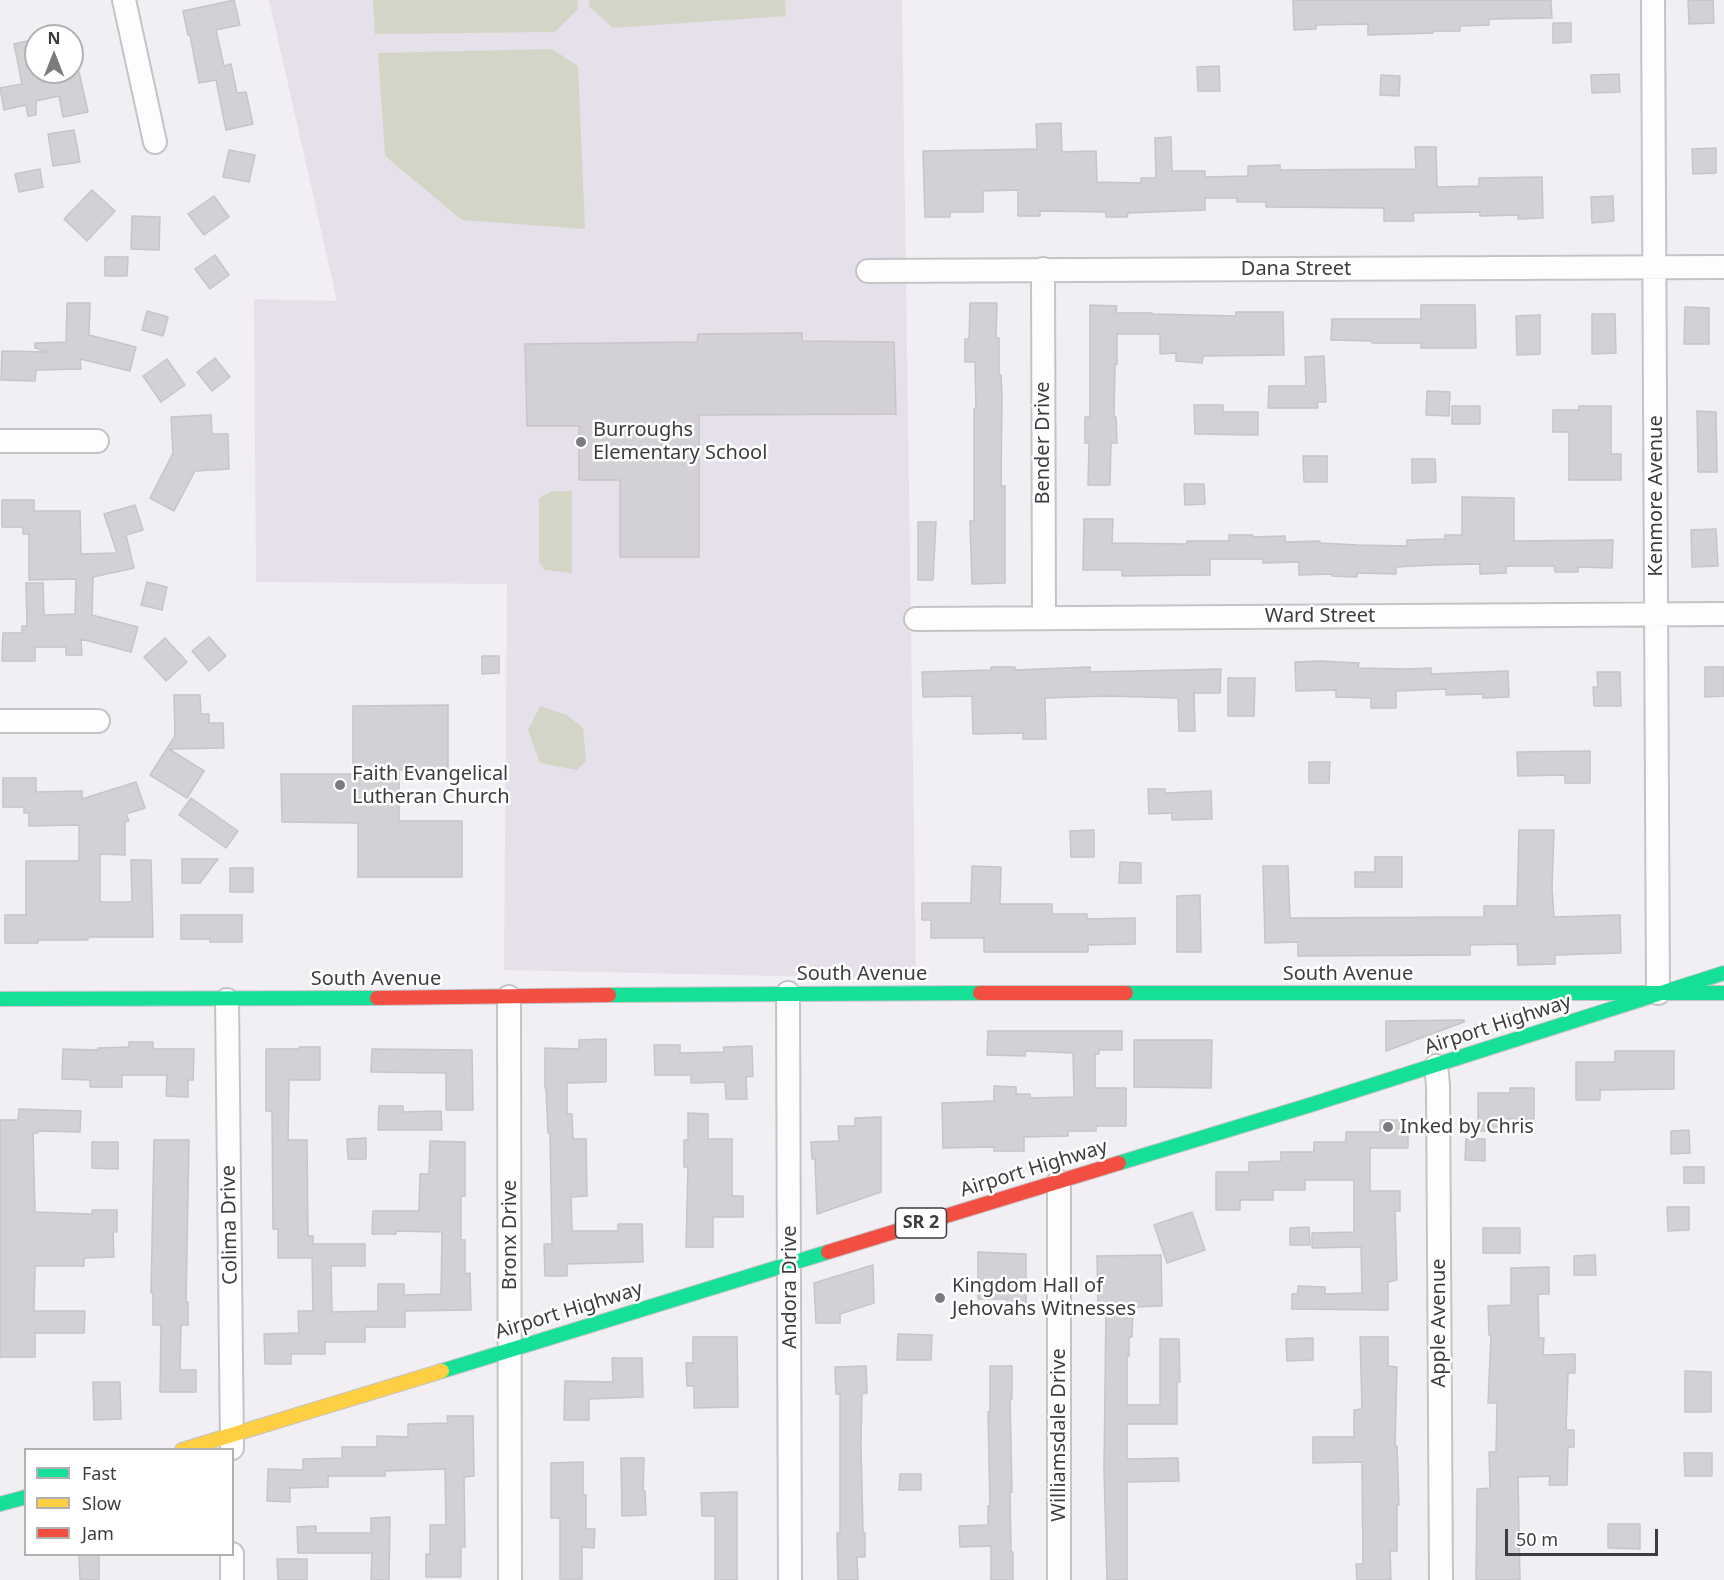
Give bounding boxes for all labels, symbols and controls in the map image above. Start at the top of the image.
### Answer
north arrow [24,24,84,84]
text: N [47,27,61,49]
street label: Dana Street [1241,257,1351,281]
street label: Bender Drive [1031,381,1055,505]
street label: Kenmore Avenue [1644,415,1668,577]
place label: Burroughs Elementary School [593,418,767,465]
marker: Burroughs Elementary School [574,435,588,449]
street label: Ward Street [1265,604,1375,628]
place label: Faith Evangelical Lutheran Church [352,762,510,809]
marker: Faith Evangelical Lutheran Church [333,778,347,792]
street label: South Avenue [797,962,927,986]
street label: South Avenue [1283,962,1413,986]
street label: South Avenue [311,967,441,991]
street label: Airport Highway [1422,990,1574,1060]
place label: Inked by Chris [1400,1115,1534,1139]
marker: Inked by Chris [1381,1120,1395,1134]
street label: Airport Highway [957,1135,1111,1203]
street label: Colima Drive [217,1165,243,1285]
street label: Bronx Drive [498,1180,522,1290]
road number: SR 2 [896,1208,946,1238]
street label: Andora Drive [778,1225,802,1349]
street label: Apple Avenue [1427,1258,1451,1388]
place label: Kingdom Hall of Jehovahs Witnesses [952,1274,1136,1321]
street label: Airport Highway [492,1277,646,1345]
marker: Kingdom Hall of Jehovahs Witnesses [933,1291,947,1305]
street label: Williamsdale Drive [1047,1348,1071,1522]
legend [24,1448,234,1556]
text: Fast [82,1461,117,1485]
text: Slow [82,1491,121,1515]
scale bar [1508,1517,1661,1555]
text: Jam [82,1521,114,1545]
text: 50 m [1516,1527,1558,1551]

